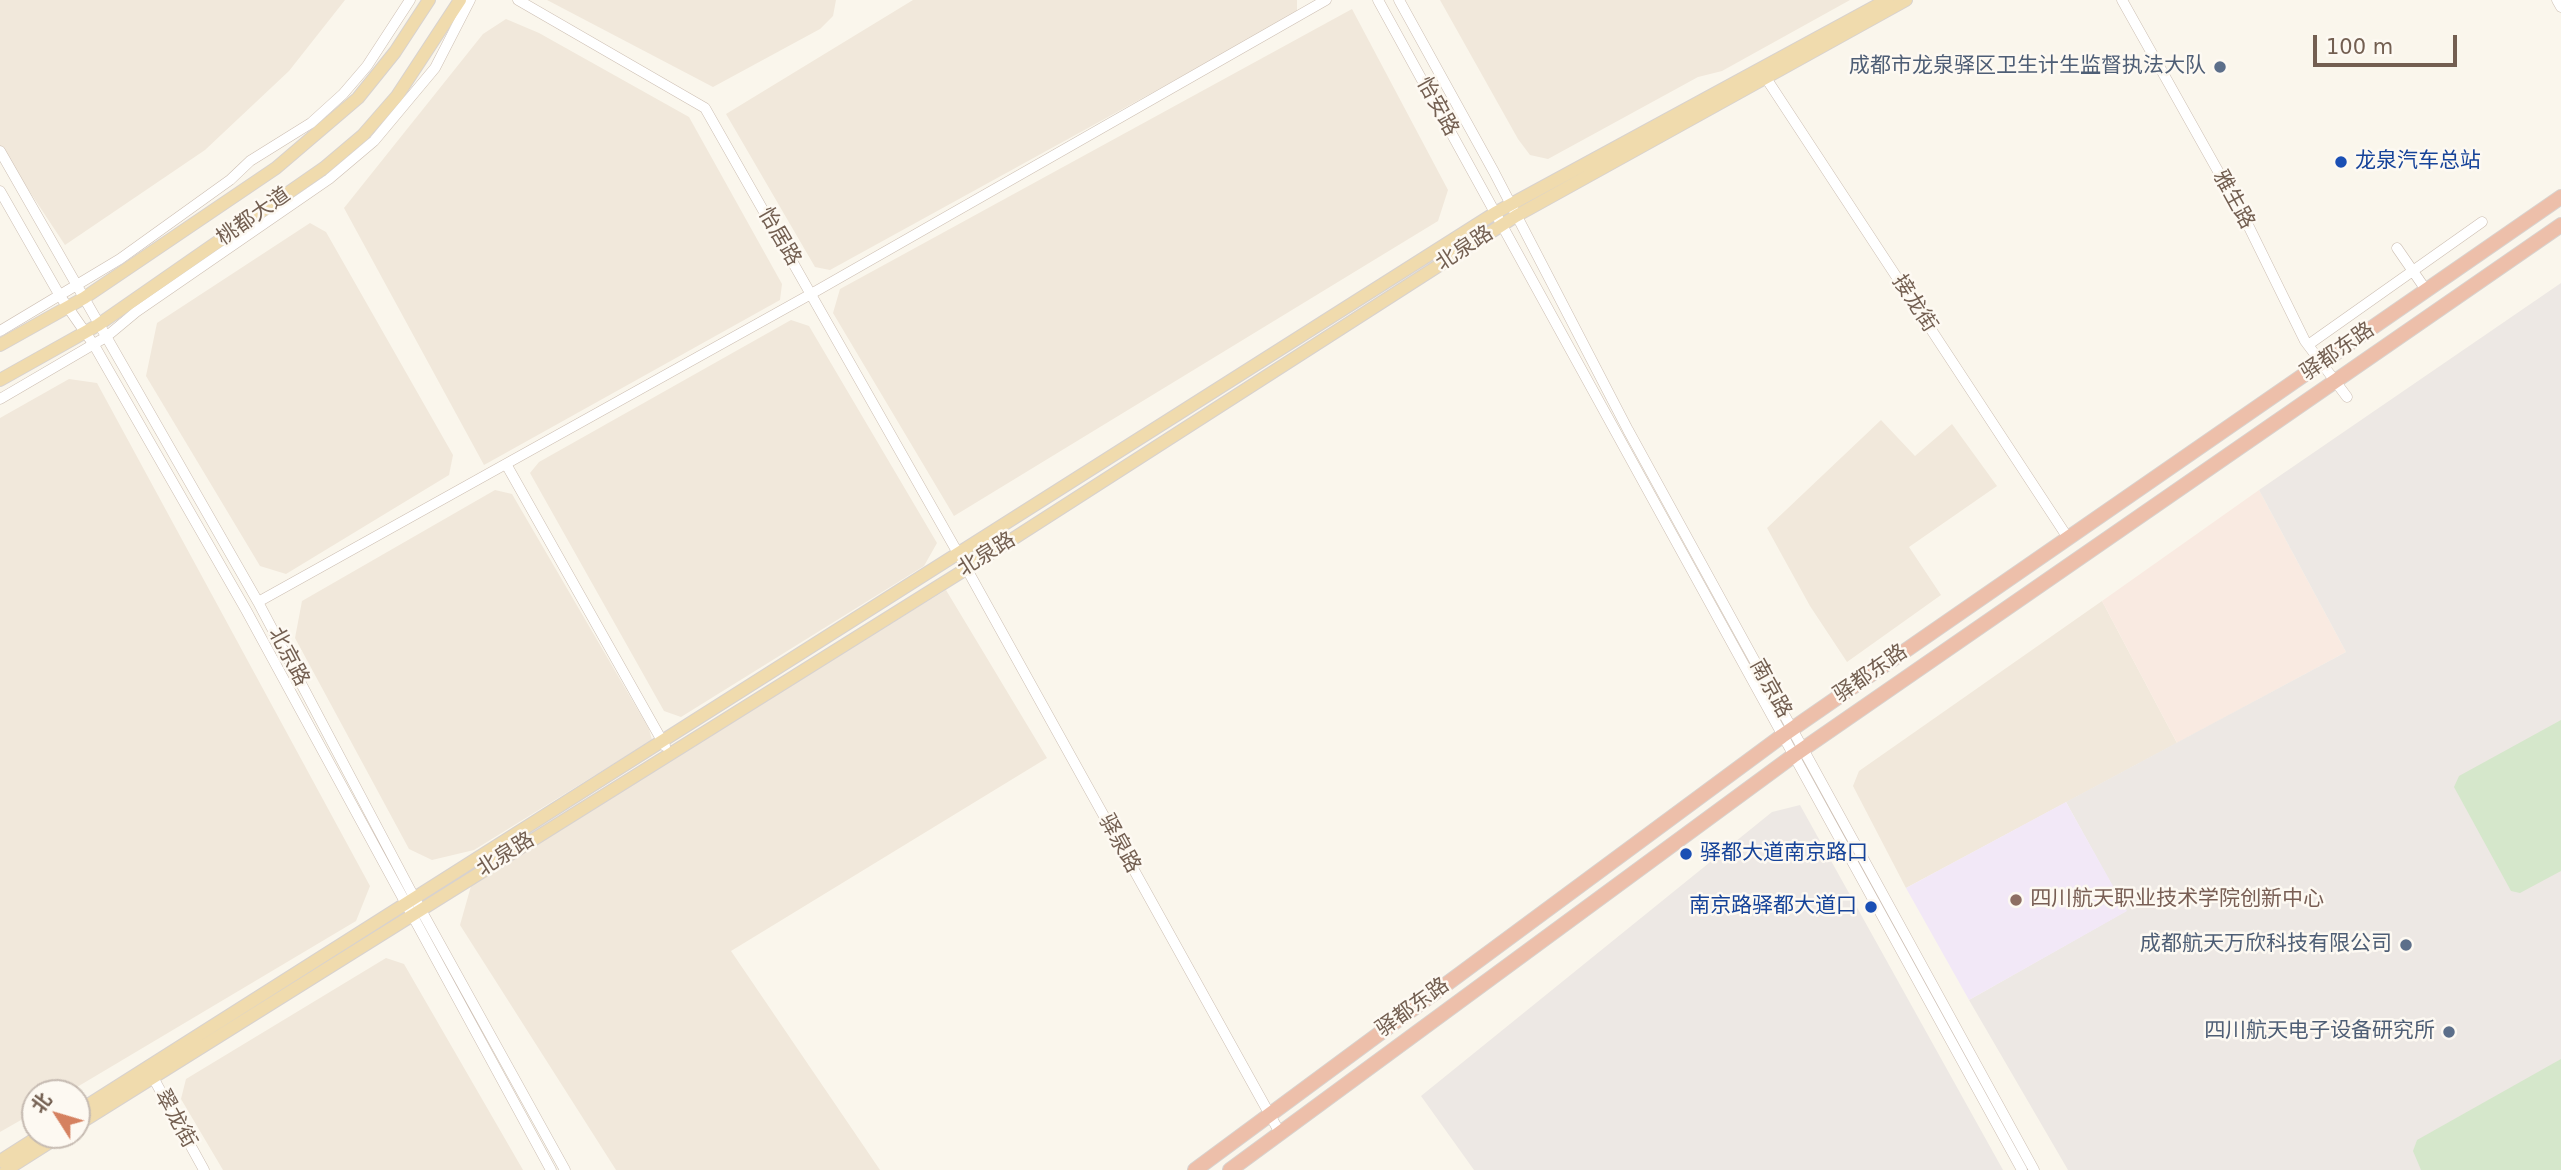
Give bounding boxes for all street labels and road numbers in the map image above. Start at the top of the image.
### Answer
street label: 怡安路 [1411,73,1463,141]
street label: 雅生路 [2207,166,2259,234]
street label: 桃都大道 [212,183,296,251]
street label: 怡居路 [752,203,806,271]
street label: 北泉路 [1432,221,1498,277]
street label: 接龙街 [1886,271,1942,337]
street label: 驿都东路 [2296,318,2380,386]
street label: 北泉路 [954,528,1020,582]
street label: 北京路 [262,623,314,691]
street label: 驿都东路 [1829,640,1913,708]
street label: 南京路 [1744,655,1796,723]
street label: 驿泉路 [1093,810,1145,878]
street label: 北泉路 [473,828,539,882]
street label: 驿都东路 [1372,973,1454,1043]
street label: 翠龙街 [149,1085,201,1153]

